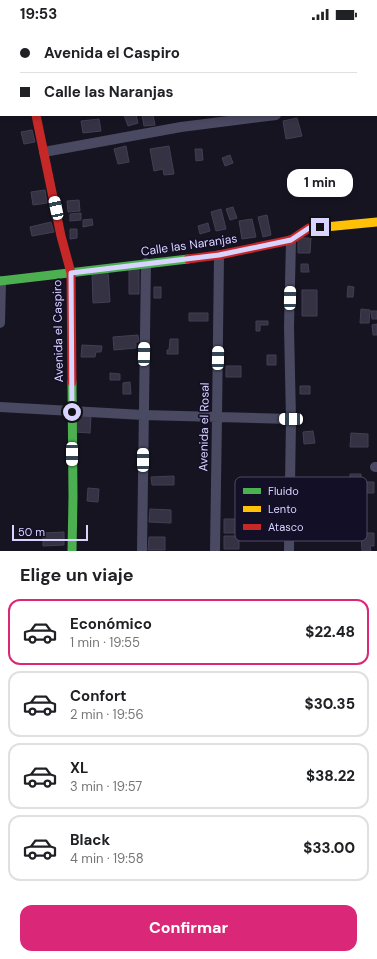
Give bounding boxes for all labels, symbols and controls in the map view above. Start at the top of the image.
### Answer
text: 19:53 [20,4,57,24]
text: Avenida el Caspiro [44,43,180,63]
text: Calle las Naranjas [44,82,174,102]
callout: 1 min [287,169,353,197]
text: 1 min [304,174,336,191]
car [48,195,64,221]
route end [311,218,329,236]
street label: Calle las Naranjas [140,230,238,260]
street label: Avenida el Caspiro [49,279,67,383]
car [284,286,296,310]
car [138,342,150,366]
car [212,346,224,370]
street label: Avenida el Rosal [195,382,213,472]
route start [63,403,81,421]
car [279,413,303,425]
car [66,442,78,466]
car [137,448,149,472]
legend [235,477,367,541]
text: Fluido [268,484,299,498]
text: Lento [268,502,297,516]
text: Atasco [268,520,303,534]
scale bar [12,523,88,542]
text: 50 m [18,525,45,539]
text: Elige un viaje [20,563,134,587]
icon: car [22,614,58,650]
text: Económico [70,614,152,634]
text: $22.48 [305,622,355,642]
text: 1 min · 19:55 [70,634,140,651]
icon: car [22,686,58,722]
text: Confort [70,686,127,706]
text: $30.35 [305,694,355,714]
text: 2 min · 19:56 [70,706,144,723]
icon: car [22,758,58,794]
text: XL [70,758,88,778]
text: $38.22 [306,766,355,786]
text: 3 min · 19:57 [70,778,142,795]
icon: car [22,830,58,866]
text: Black [70,830,110,850]
text: $33.00 [303,838,355,858]
text: 4 min · 19:58 [70,850,144,867]
button: Confirmar [20,905,357,951]

